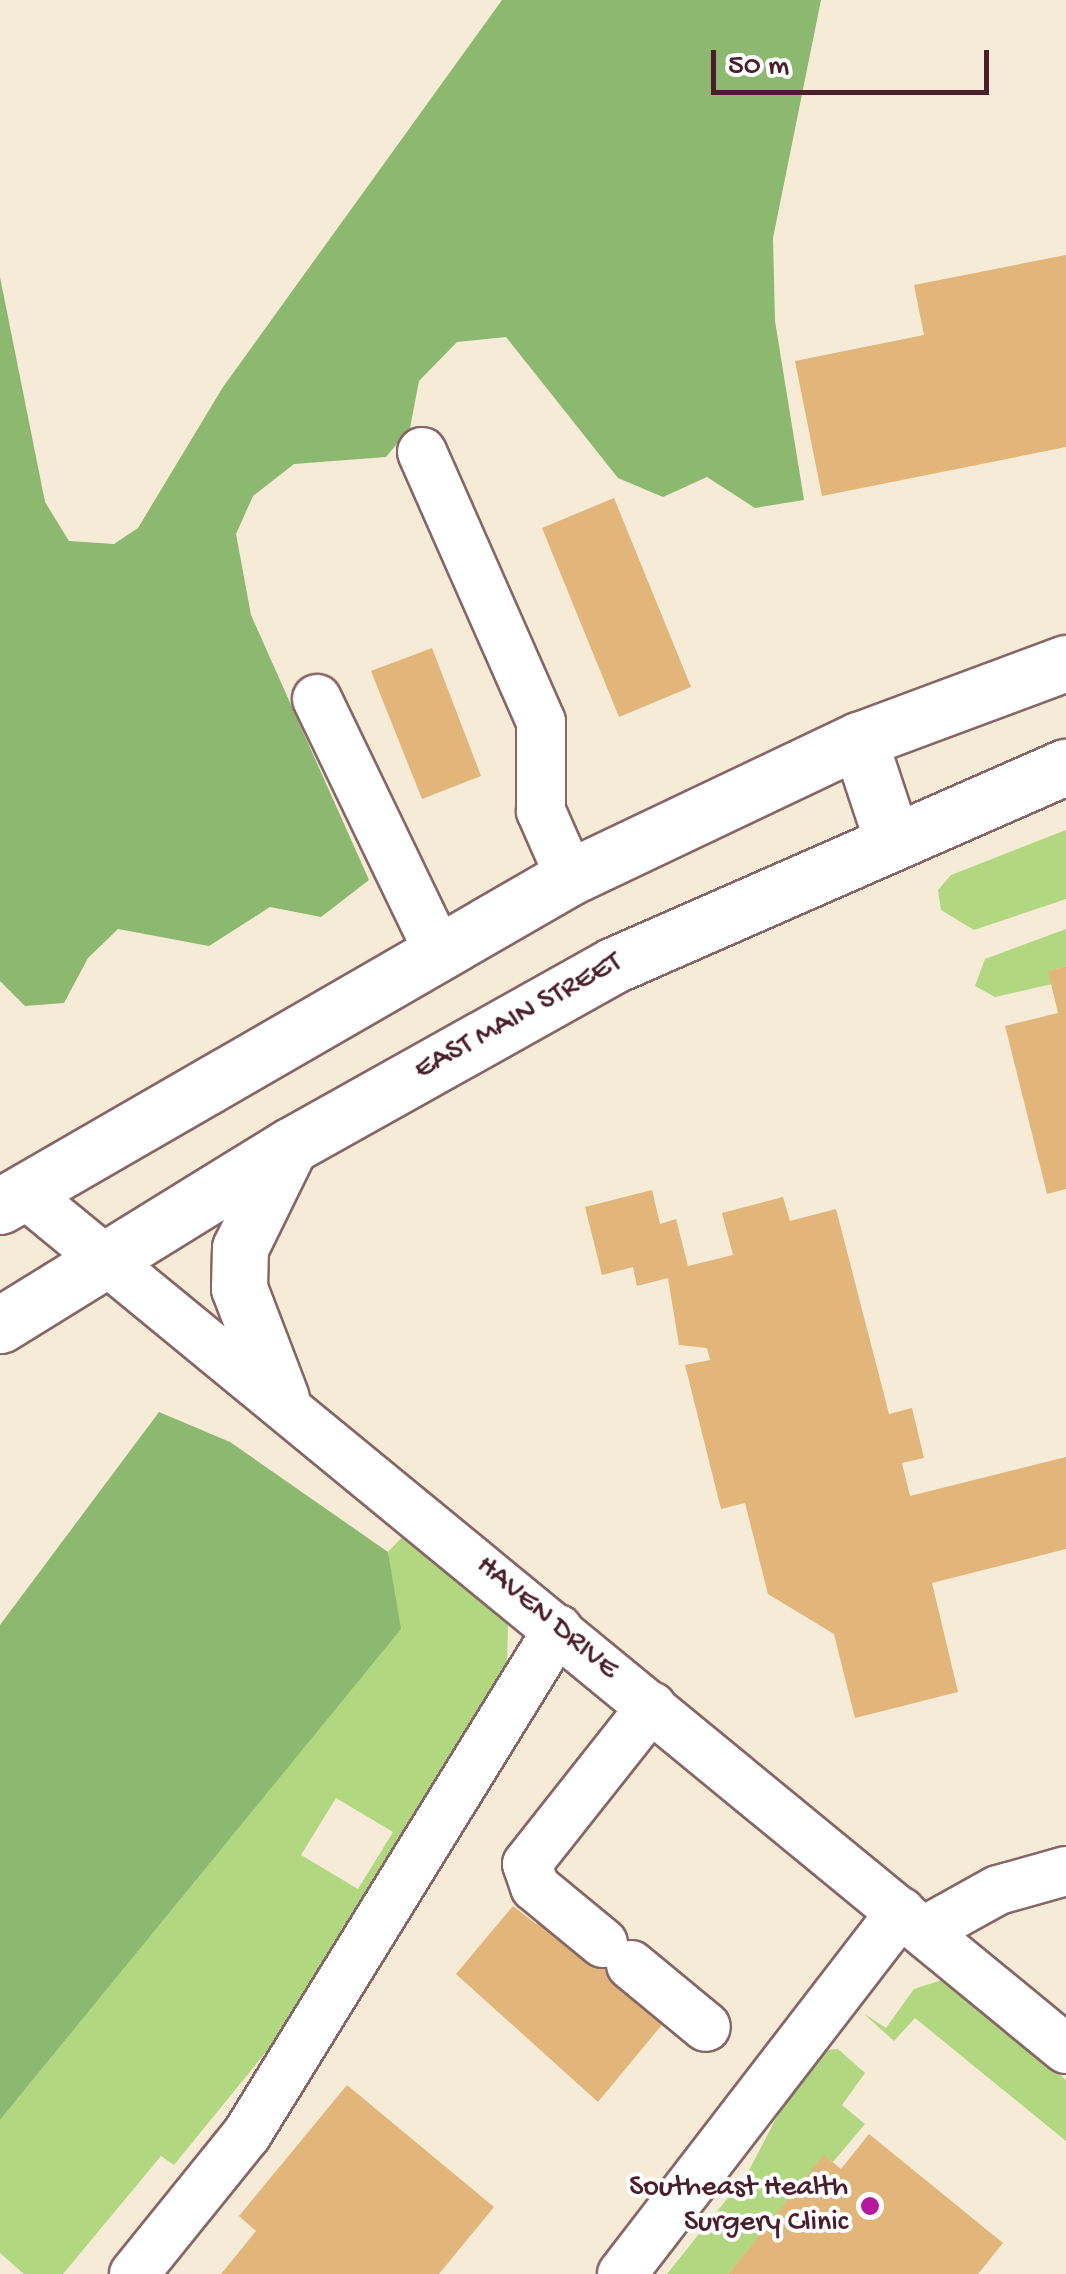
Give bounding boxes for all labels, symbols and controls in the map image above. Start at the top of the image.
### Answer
scale bar [716,30,994,92]
text: 50 m [728,50,789,85]
street label: EAST MAIN STREET [409,946,629,1090]
street label: HAVEN DRIVE [468,1549,624,1689]
place label: Southeast Health Surgery Clinic [629,2171,848,2242]
marker: Southeast Health Surgery Clinic [857,2193,883,2219]

